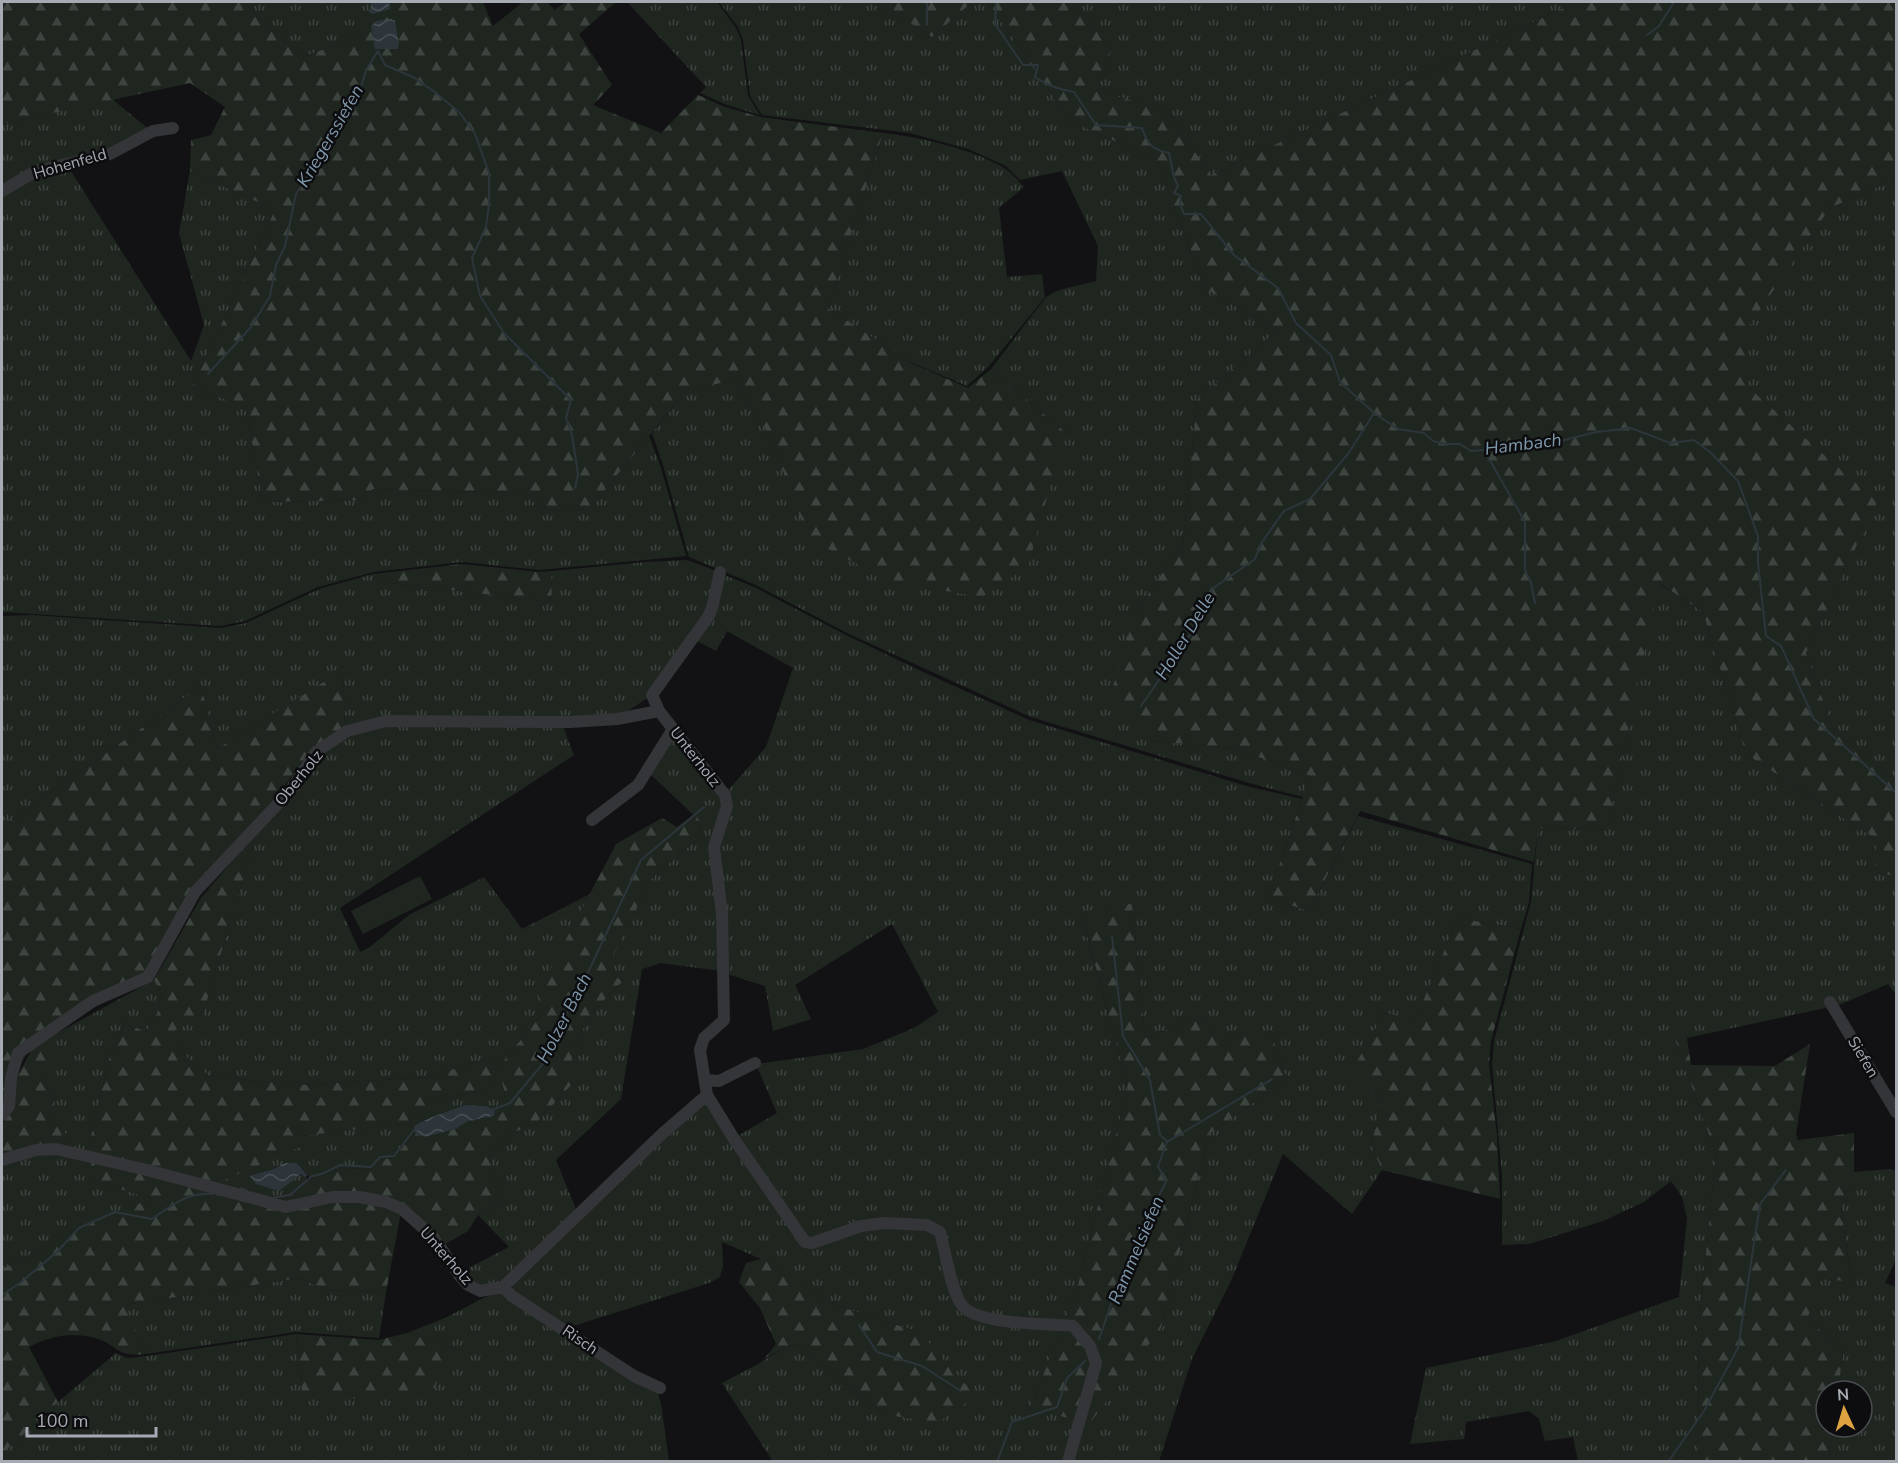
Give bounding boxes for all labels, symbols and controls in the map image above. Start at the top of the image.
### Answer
water label: Kriegerssiefen [291,80,369,192]
street label: Hohenfeld [31,143,109,185]
water label: Hambach [1483,427,1563,461]
water label: Holler Delle [1149,587,1221,684]
street label: Unterholz [665,722,725,792]
street label: Oberholz [270,745,328,811]
water label: Holzer Bach [531,969,597,1067]
street label: Siefen [1842,1032,1884,1082]
water label: Rammelsiefen [1102,1192,1170,1308]
street label: Unterholz [415,1222,477,1290]
street label: Risch [558,1320,602,1360]
north arrow [1814,1379,1874,1439]
text: N [1836,1384,1850,1406]
scale bar [27,1400,156,1438]
text: 100 m [36,1409,88,1433]

